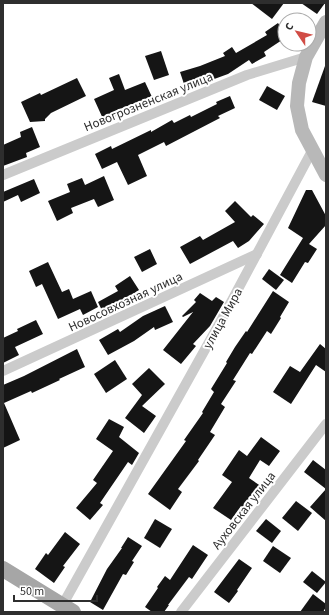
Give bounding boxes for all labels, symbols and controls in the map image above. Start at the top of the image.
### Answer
north arrow [277,12,317,52]
text: С [281,19,298,33]
street label: Новогрозненская улица [81,68,216,136]
street label: Новосовхозная улица [65,268,185,336]
street label: улица Мира [199,285,247,352]
street label: Ауховская улица [208,468,280,553]
scale bar [14,577,97,603]
text: 50 m [20,583,44,600]

